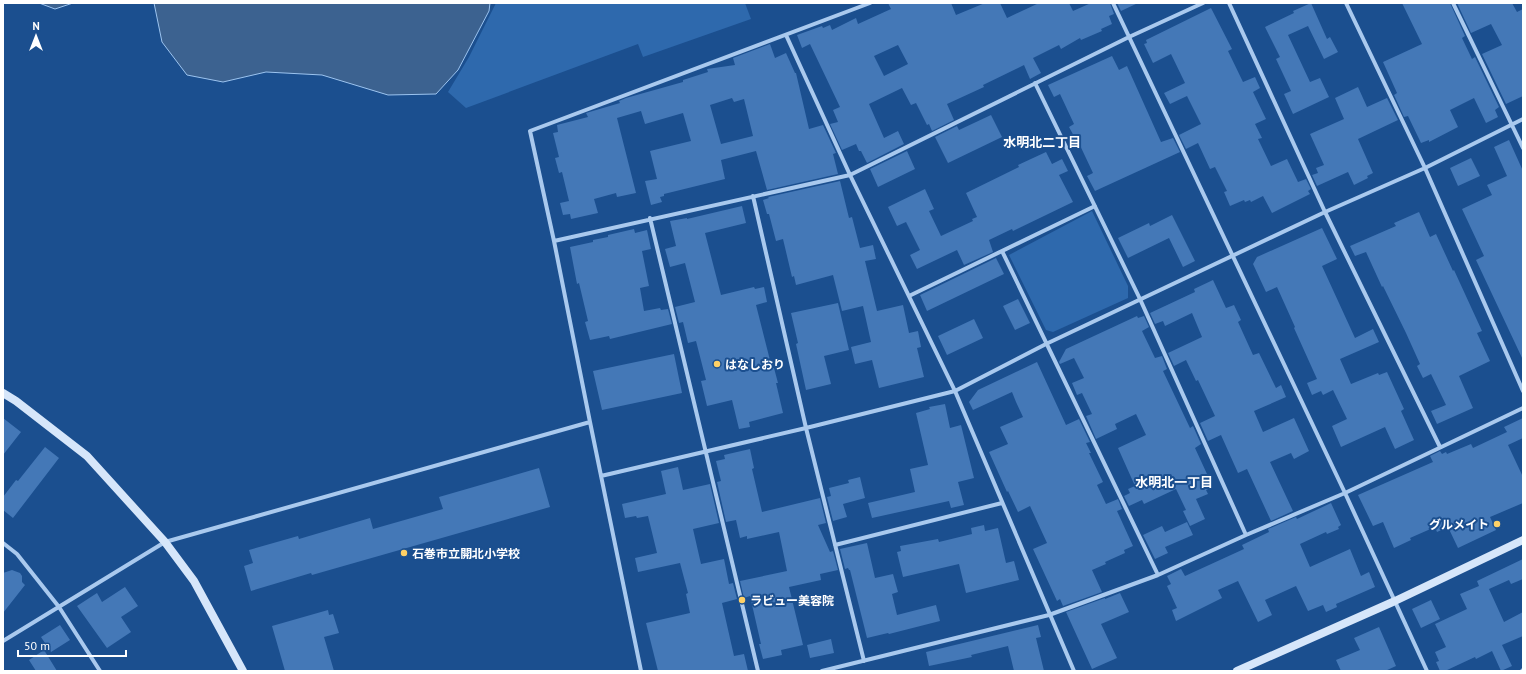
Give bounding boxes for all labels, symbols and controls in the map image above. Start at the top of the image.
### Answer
north arrow [16,16,56,56]
text: N [32,19,40,33]
district label: 水明北二丁目 [1003,134,1081,151]
place label: はなしおり [725,357,785,372]
marker: はなしおり [712,359,722,369]
district label: 水明北一丁目 [1135,474,1213,491]
place label: グルメイト [1429,517,1489,532]
marker: グルメイト [1492,519,1502,529]
place label: 石巻市立開北小学校 [412,546,520,561]
marker: 石巻市立開北小学校 [399,548,409,558]
place label: ラビュー美容院 [750,593,834,608]
marker: ラビュー美容院 [737,595,747,605]
scale bar [18,632,126,658]
text: 50 m [24,638,50,653]

